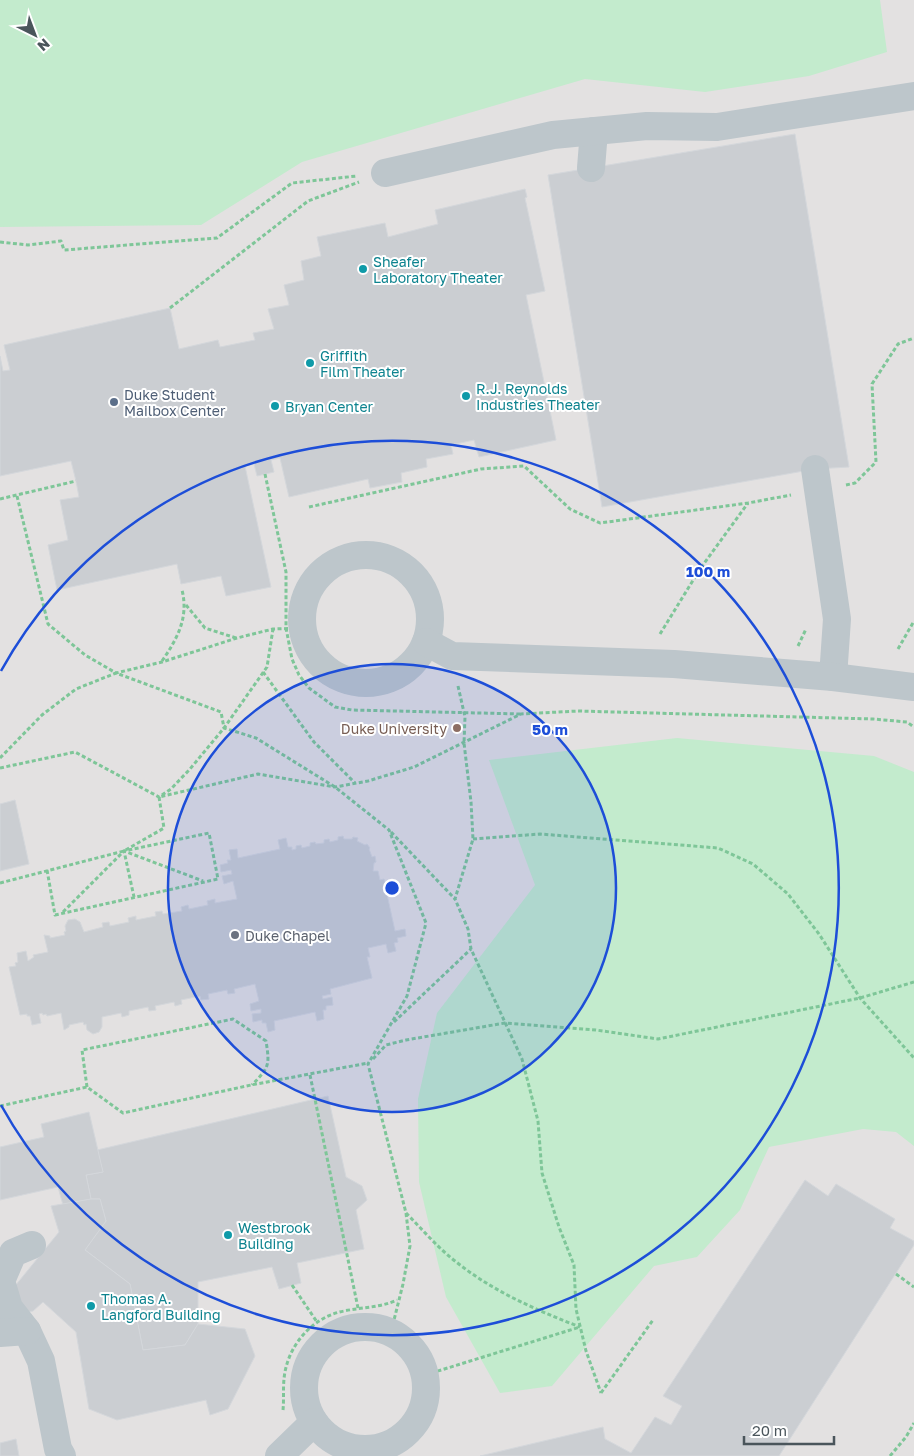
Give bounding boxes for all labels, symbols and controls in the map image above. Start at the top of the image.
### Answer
north arrow [10,10,60,60]
text: N [34,35,54,55]
place label: Sheafer Laboratory Theater [373,253,503,286]
marker: Sheafer Laboratory Theater [357,263,369,275]
place label: Griffith Film Theater [320,347,405,380]
marker: Griffith Film Theater [304,357,316,369]
place label: R.J. Reynolds Industries Theater [476,380,600,413]
place label: Duke Student Mailbox Center [124,386,226,419]
marker: R.J. Reynolds Industries Theater [460,390,472,402]
marker: Duke Student Mailbox Center [108,396,120,408]
place label: Bryan Center [285,398,374,415]
marker: Bryan Center [269,400,281,412]
text: 100 m [686,562,730,580]
place label: Duke University [341,720,447,737]
text: 50 m [532,720,568,738]
marker: Duke University [451,722,463,734]
centre of rings [383,879,401,897]
place label: Duke Chapel [245,927,330,944]
marker: Duke Chapel [229,929,241,941]
place label: Westbrook Building [238,1219,311,1252]
marker: Westbrook Building [222,1229,234,1241]
place label: Thomas A. Langford Building [101,1290,221,1323]
marker: Thomas A. Langford Building [85,1300,97,1312]
scale bar [744,1414,834,1446]
text: 20 m [752,1421,787,1439]

